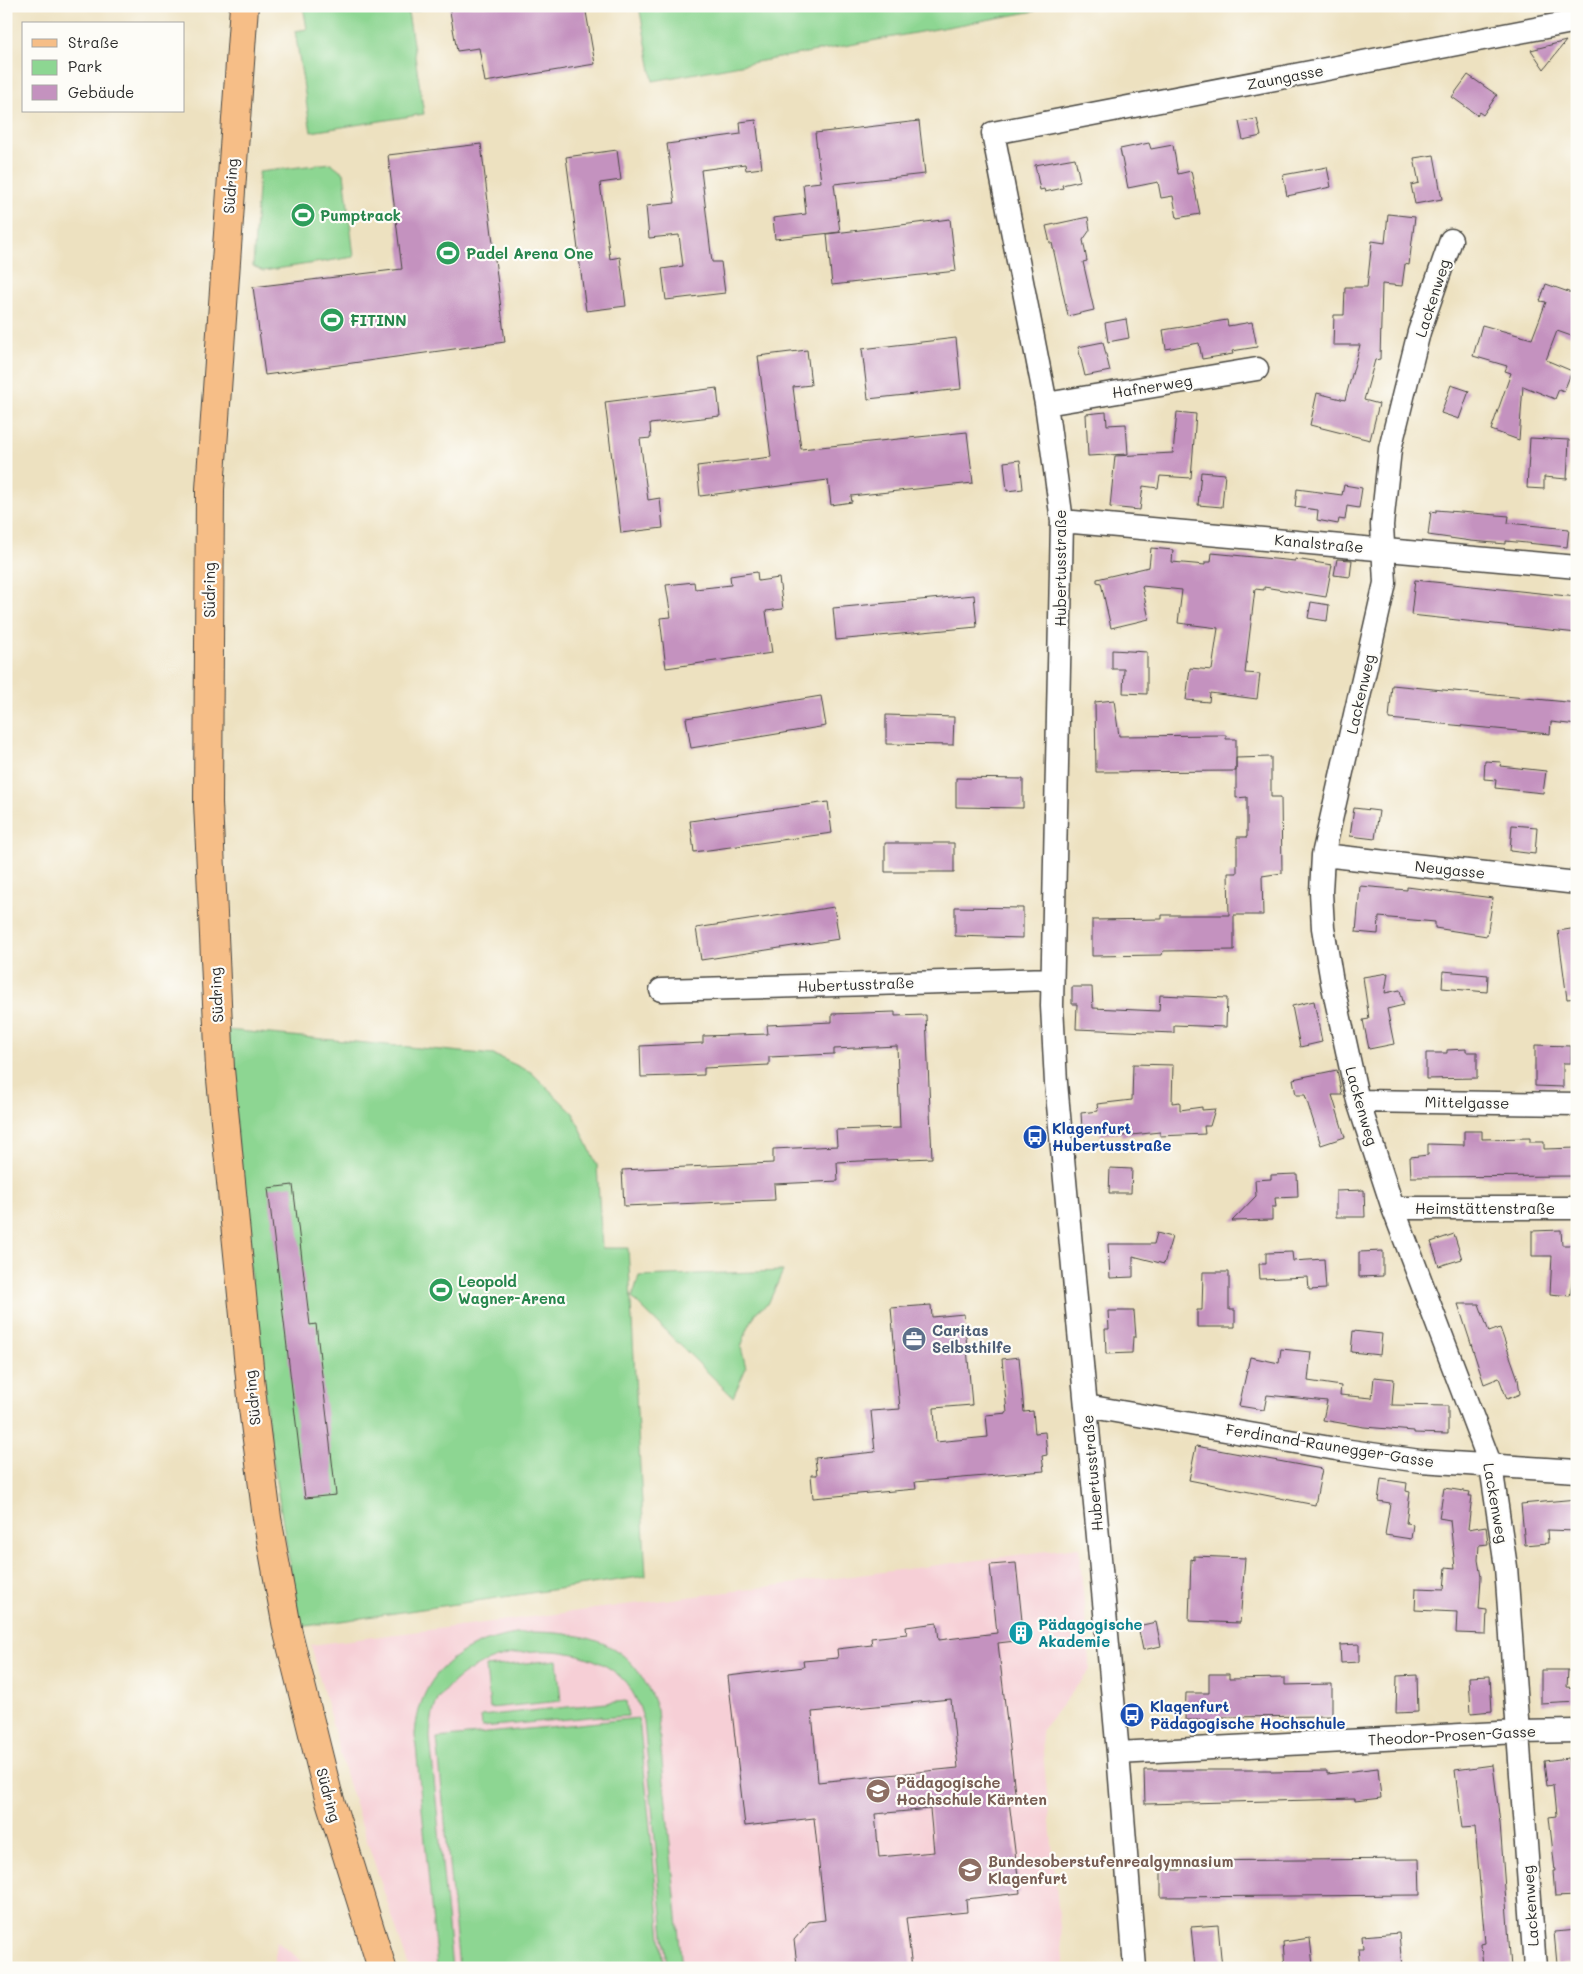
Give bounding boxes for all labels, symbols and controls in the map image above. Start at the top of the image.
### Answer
legend [22,22,185,112]
text: Straße [68,32,119,52]
text: Park [68,56,102,76]
street label: Zaungasse [1245,60,1325,94]
text: Gebäude [68,82,134,102]
street label: Südring [218,157,242,214]
sports icon: Pumptrack [290,202,316,228]
place label: Pumptrack [320,205,401,225]
sports icon: Padel Arena One [435,240,461,266]
place label: Padel Arena One [466,243,594,263]
street label: Lackenweg [1410,256,1454,340]
sports icon: FITINN [319,307,345,333]
place label: FITINN [350,310,407,330]
street label: Hafnerweg [1111,370,1194,402]
street label: Hubertusstraße [1050,510,1070,626]
street label: Kanalstraße [1274,529,1364,557]
street label: Südring [199,562,219,618]
street label: Lackenweg [1341,652,1379,736]
street label: Neugasse [1414,855,1486,883]
street label: Südring [205,967,227,1023]
street label: Hubertusstraße [797,972,915,996]
street label: Lackenweg [1341,1064,1383,1148]
street label: Mittelgasse [1424,1091,1510,1113]
place label: Klagenfurt Hubertusstraße [1052,1118,1171,1155]
bus stop icon: Klagenfurt Hubertusstraße [1022,1124,1048,1150]
street label: Heimstättenstraße [1415,1198,1555,1218]
place label: Leopold Wagner-Arena [458,1271,566,1308]
sports icon: Leopold Wagner-Arena [428,1277,454,1303]
place label: Caritas Selbsthilfe [932,1320,1011,1357]
office icon: Caritas Selbsthilfe [901,1326,927,1352]
street label: Südring [239,1369,265,1427]
street label: Hubertusstraße [1077,1414,1107,1532]
street label: Ferdinand-Raunegger-Gasse [1224,1419,1436,1471]
street label: Lackenweg [1479,1461,1513,1545]
place label: Pädagogische Akademie [1038,1614,1142,1651]
building icon: Pädagogische Akademie [1008,1620,1034,1646]
place label: Klagenfurt Pädagogische Hochschule [1150,1696,1346,1733]
bus stop icon: Klagenfurt Pädagogische Hochschule [1119,1702,1145,1728]
street label: Theodor-Prosen-Gasse [1367,1721,1537,1749]
street label: Südring [312,1766,346,1825]
place label: Pädagogische Hochschule Kärnten [896,1772,1047,1809]
school or university icon: Pädagogische Hochschule Kärnten [865,1778,891,1804]
place label: Bundesoberstufenrealgymnasium Klagenfurt [988,1851,1234,1888]
school or university icon: Bundesoberstufenrealgymnasium Klagenfurt [957,1857,983,1883]
street label: Lackenweg [1517,1864,1543,1947]

